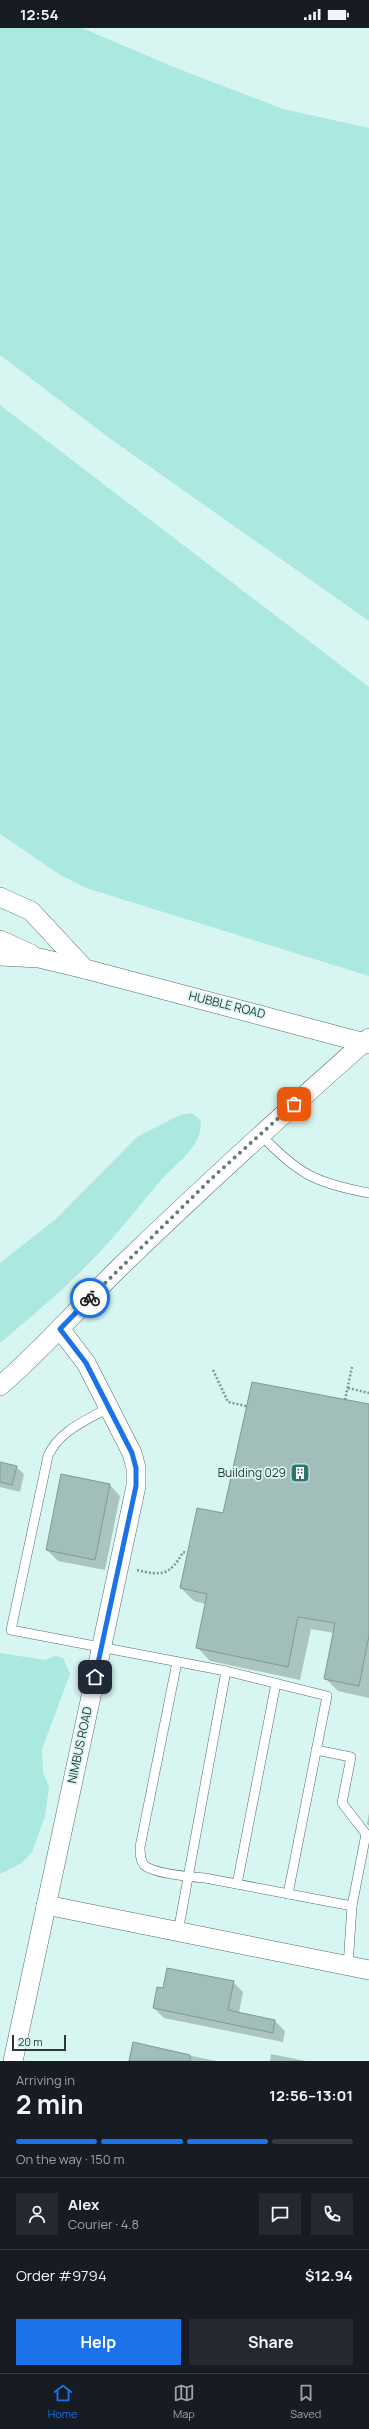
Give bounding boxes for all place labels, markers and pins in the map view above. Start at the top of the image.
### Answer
pin [277,1087,311,1121]
building icon: Building 029 [289,1462,311,1484]
place label: Building 029 [218,1464,286,1481]
pin [78,1660,112,1694]

